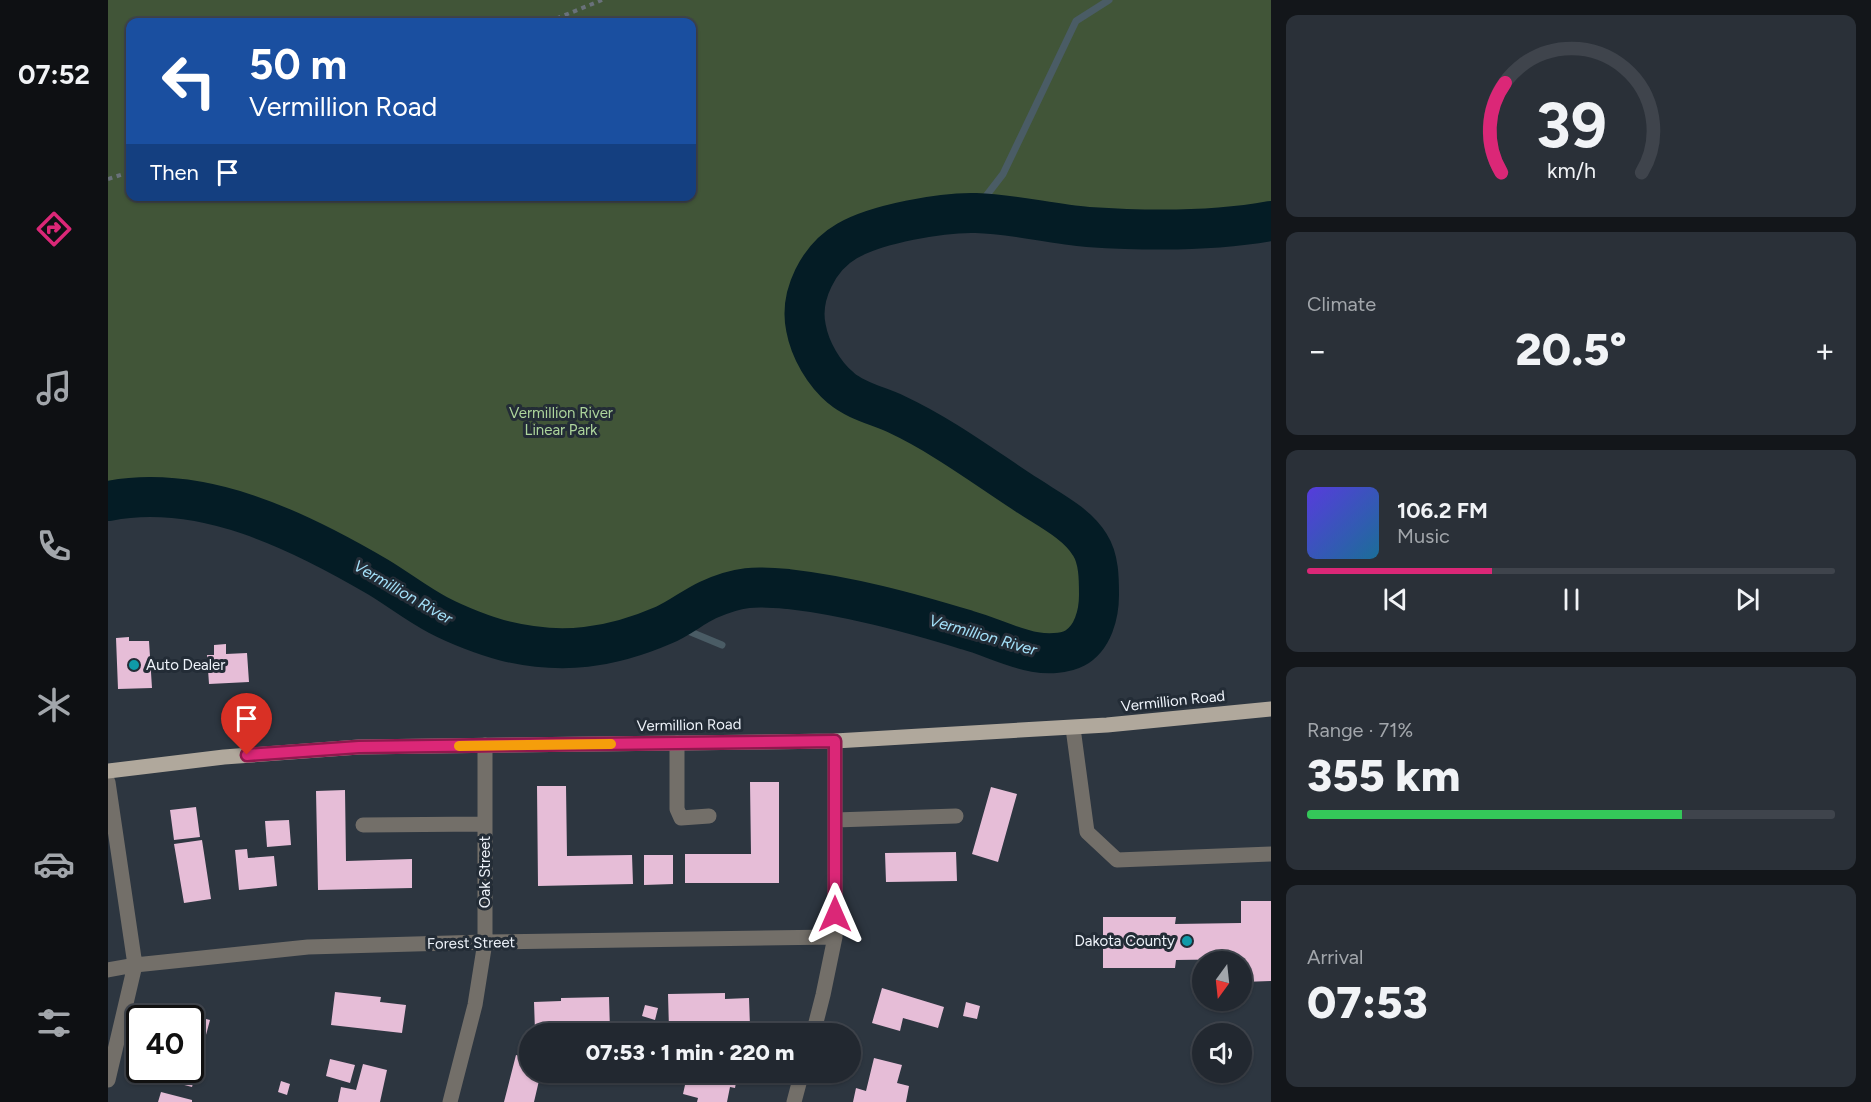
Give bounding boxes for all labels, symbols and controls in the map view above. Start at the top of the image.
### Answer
text: 50 m [249,39,347,90]
icon: left [150,42,228,120]
text: 07:52 [18,58,90,91]
text: 39 [1536,88,1606,163]
text: Vermillion Road [249,90,437,123]
icon: arrive [211,156,244,189]
text: Then [150,159,199,186]
text: km/h [1547,159,1595,184]
icon: directions [33,208,75,250]
text: Climate [1307,292,1376,316]
text: 20.5° [1515,322,1627,376]
text: − [1307,331,1328,370]
text: + [1814,331,1835,370]
icon: music [33,367,75,409]
park label: Vermillion River Linear Park [509,404,613,439]
text: 106.2 FM [1397,497,1488,524]
text: Music [1397,524,1450,548]
icon: phone [33,525,75,567]
water label: Vermillion River [350,556,456,628]
icon: previous [1379,583,1412,616]
icon: pause [1555,583,1588,616]
icon: next [1731,583,1764,616]
water label: Vermillion River [927,611,1040,660]
place label: Auto Dealer [146,656,225,674]
marker: Auto Dealer [127,658,141,672]
icon: climate [33,684,75,726]
street label: Vermillion Road [1120,687,1226,715]
pin [221,693,272,755]
icon: arrive [230,702,263,735]
street label: Vermillion Road [637,715,741,735]
text: Range · 71% [1307,718,1413,742]
text: 355 km [1307,748,1460,802]
street label: Oak Street [476,836,494,908]
icon: car [33,843,75,885]
position arrow [803,882,867,946]
place label: Dakota County [1074,932,1175,950]
street label: Forest Street [427,933,516,953]
marker: Dakota County [1180,934,1194,948]
text: Arrival [1307,945,1363,969]
north arrow [1192,951,1252,1011]
map controls [1192,951,1252,1083]
text: 07:53 [1307,975,1428,1029]
icon: filters [33,1002,75,1044]
speed limit sign: 40 [126,1005,204,1083]
button: sound [1192,1023,1252,1083]
text: 07:53 · 1 min · 220 m [586,1039,794,1066]

